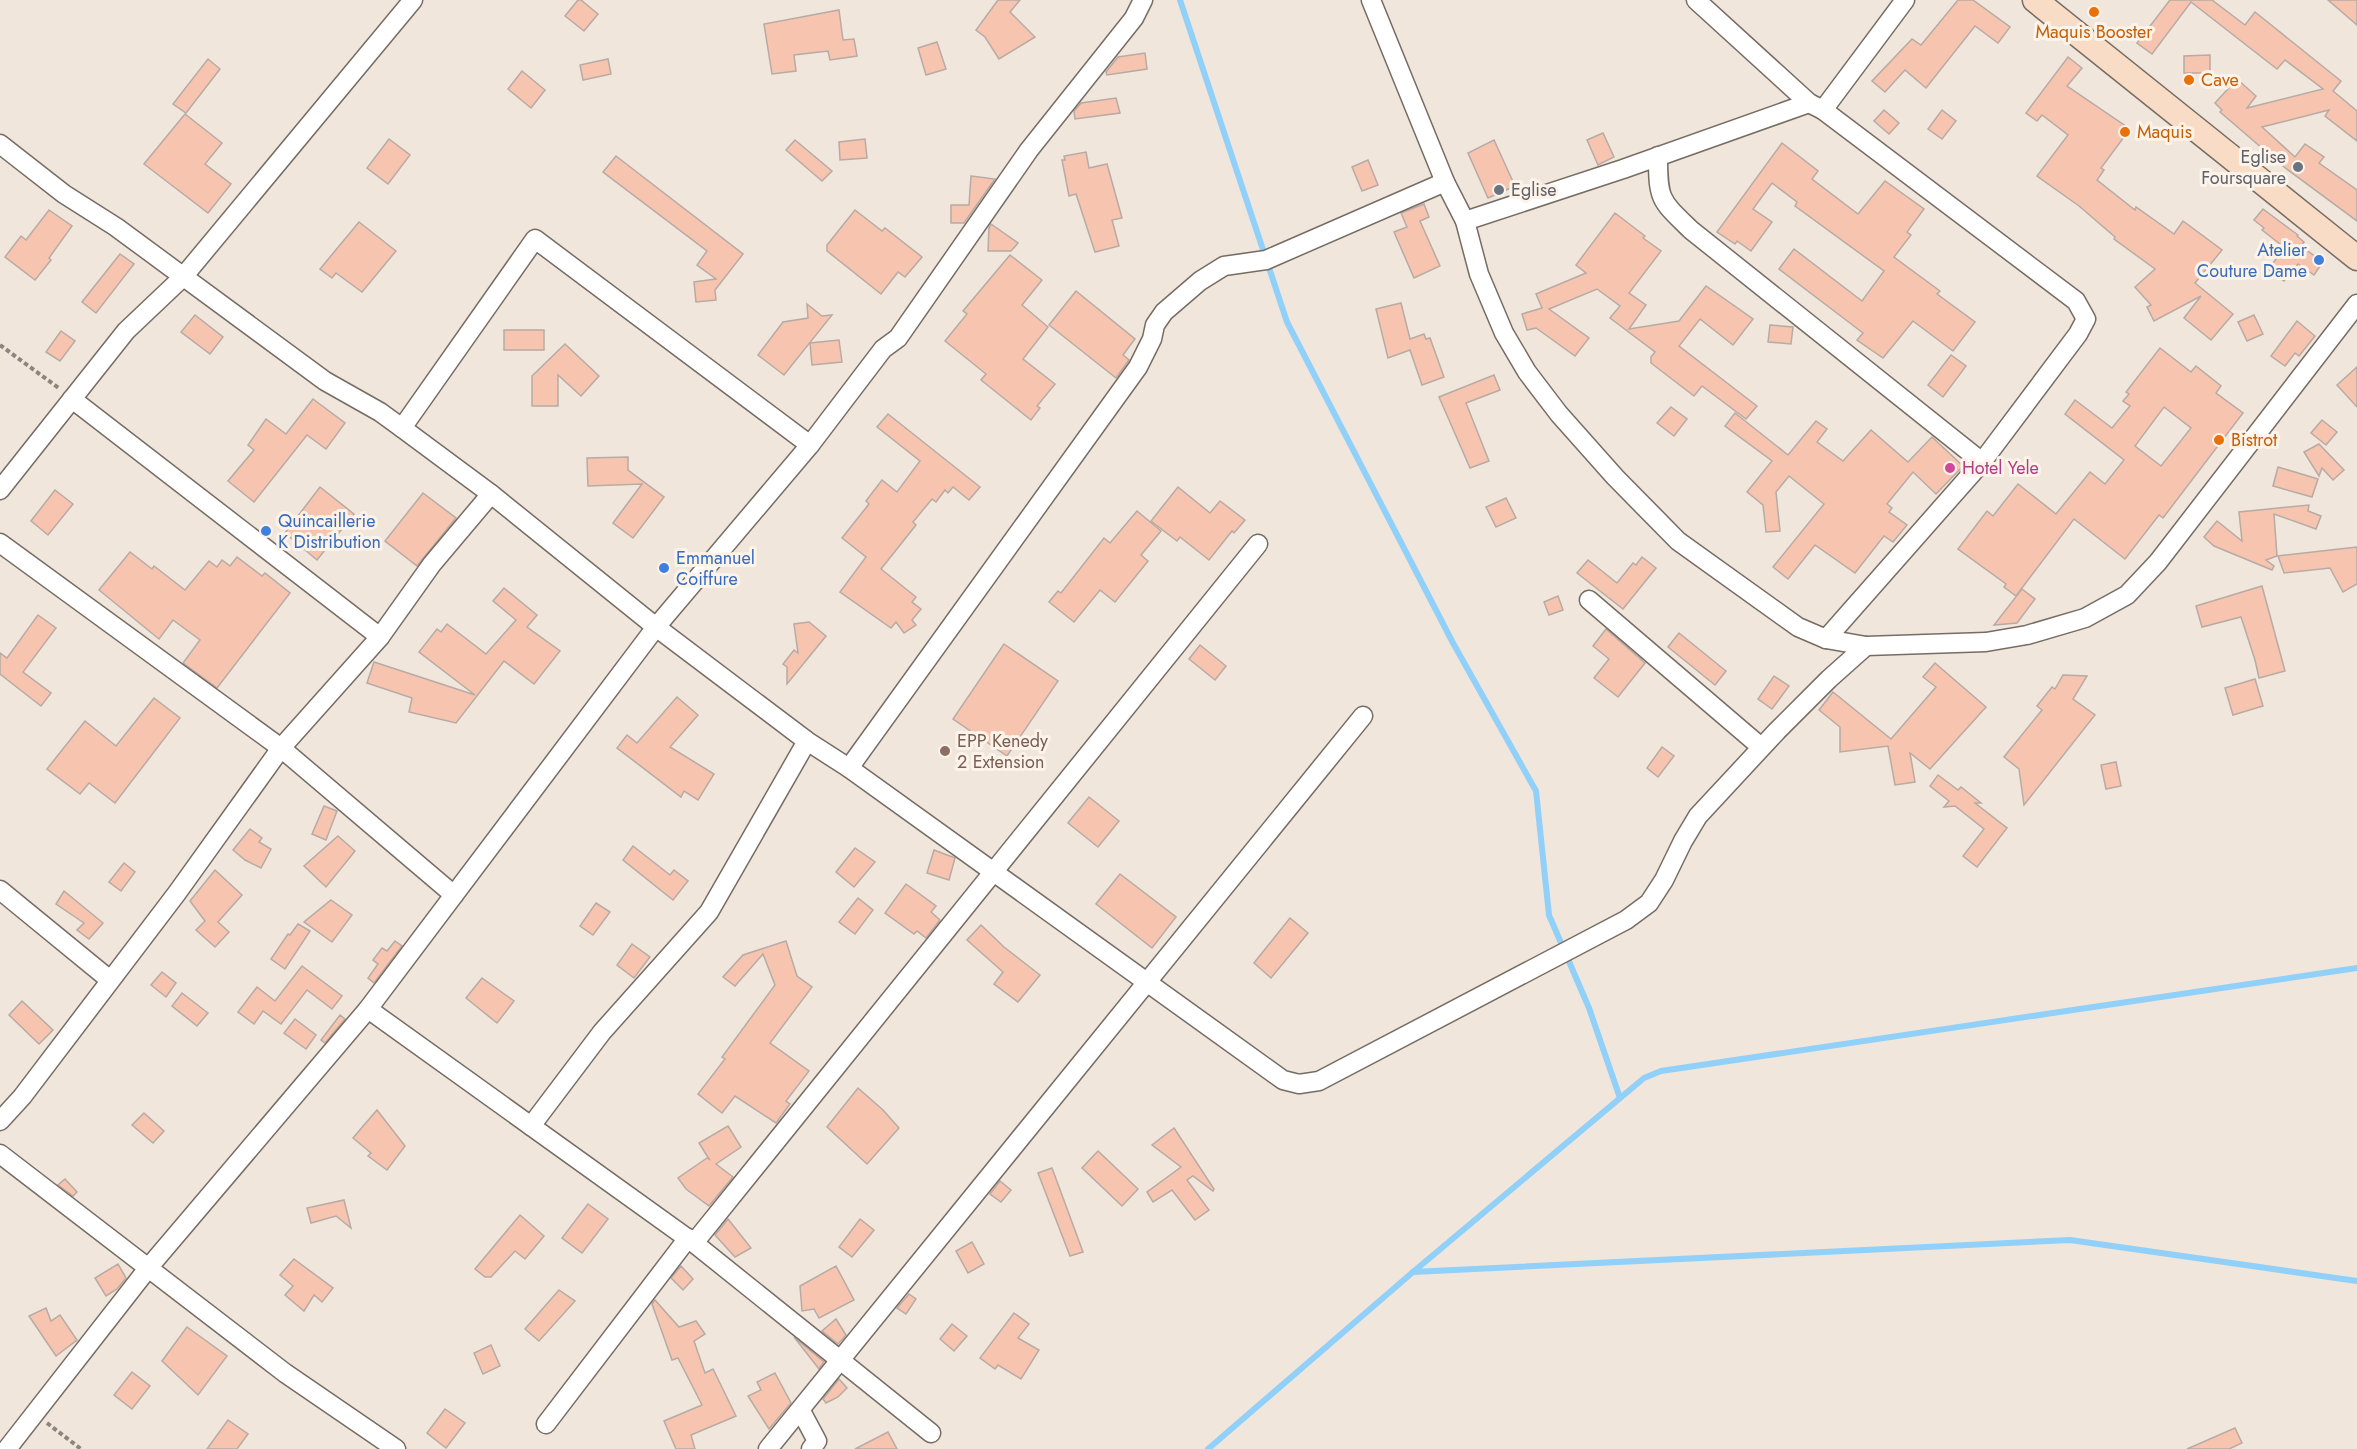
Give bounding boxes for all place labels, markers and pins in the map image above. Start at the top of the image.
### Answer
marker: Maquis Booster [2087,5,2101,19]
place label: Maquis Booster [2036,19,2153,45]
place label: Cave [2201,67,2239,93]
marker: Cave [2182,73,2196,87]
place label: Maquis [2137,119,2192,145]
marker: Maquis [2118,125,2132,139]
place label: Eglise Foursquare [2201,144,2286,191]
marker: Eglise Foursquare [2291,160,2305,174]
place label: Eglise [1511,177,1557,203]
marker: Eglise [1492,183,1506,197]
place label: Atelier Couture Dame [2197,237,2308,284]
marker: Atelier Couture Dame [2312,253,2326,267]
place label: Bistrot [2231,427,2278,453]
marker: Bistrot [2212,433,2226,447]
place label: Hotel Yele [1962,455,2039,481]
marker: Hotel Yele [1943,461,1957,475]
place label: Quincaillerie K Distribution [278,508,381,555]
marker: Quincaillerie K Distribution [259,524,273,538]
place label: Emmanuel Coiffure [676,545,755,592]
marker: Emmanuel Coiffure [657,561,671,575]
place label: EPP Kenedy 2 Extension [957,728,1048,775]
marker: EPP Kenedy 2 Extension [938,744,952,758]

